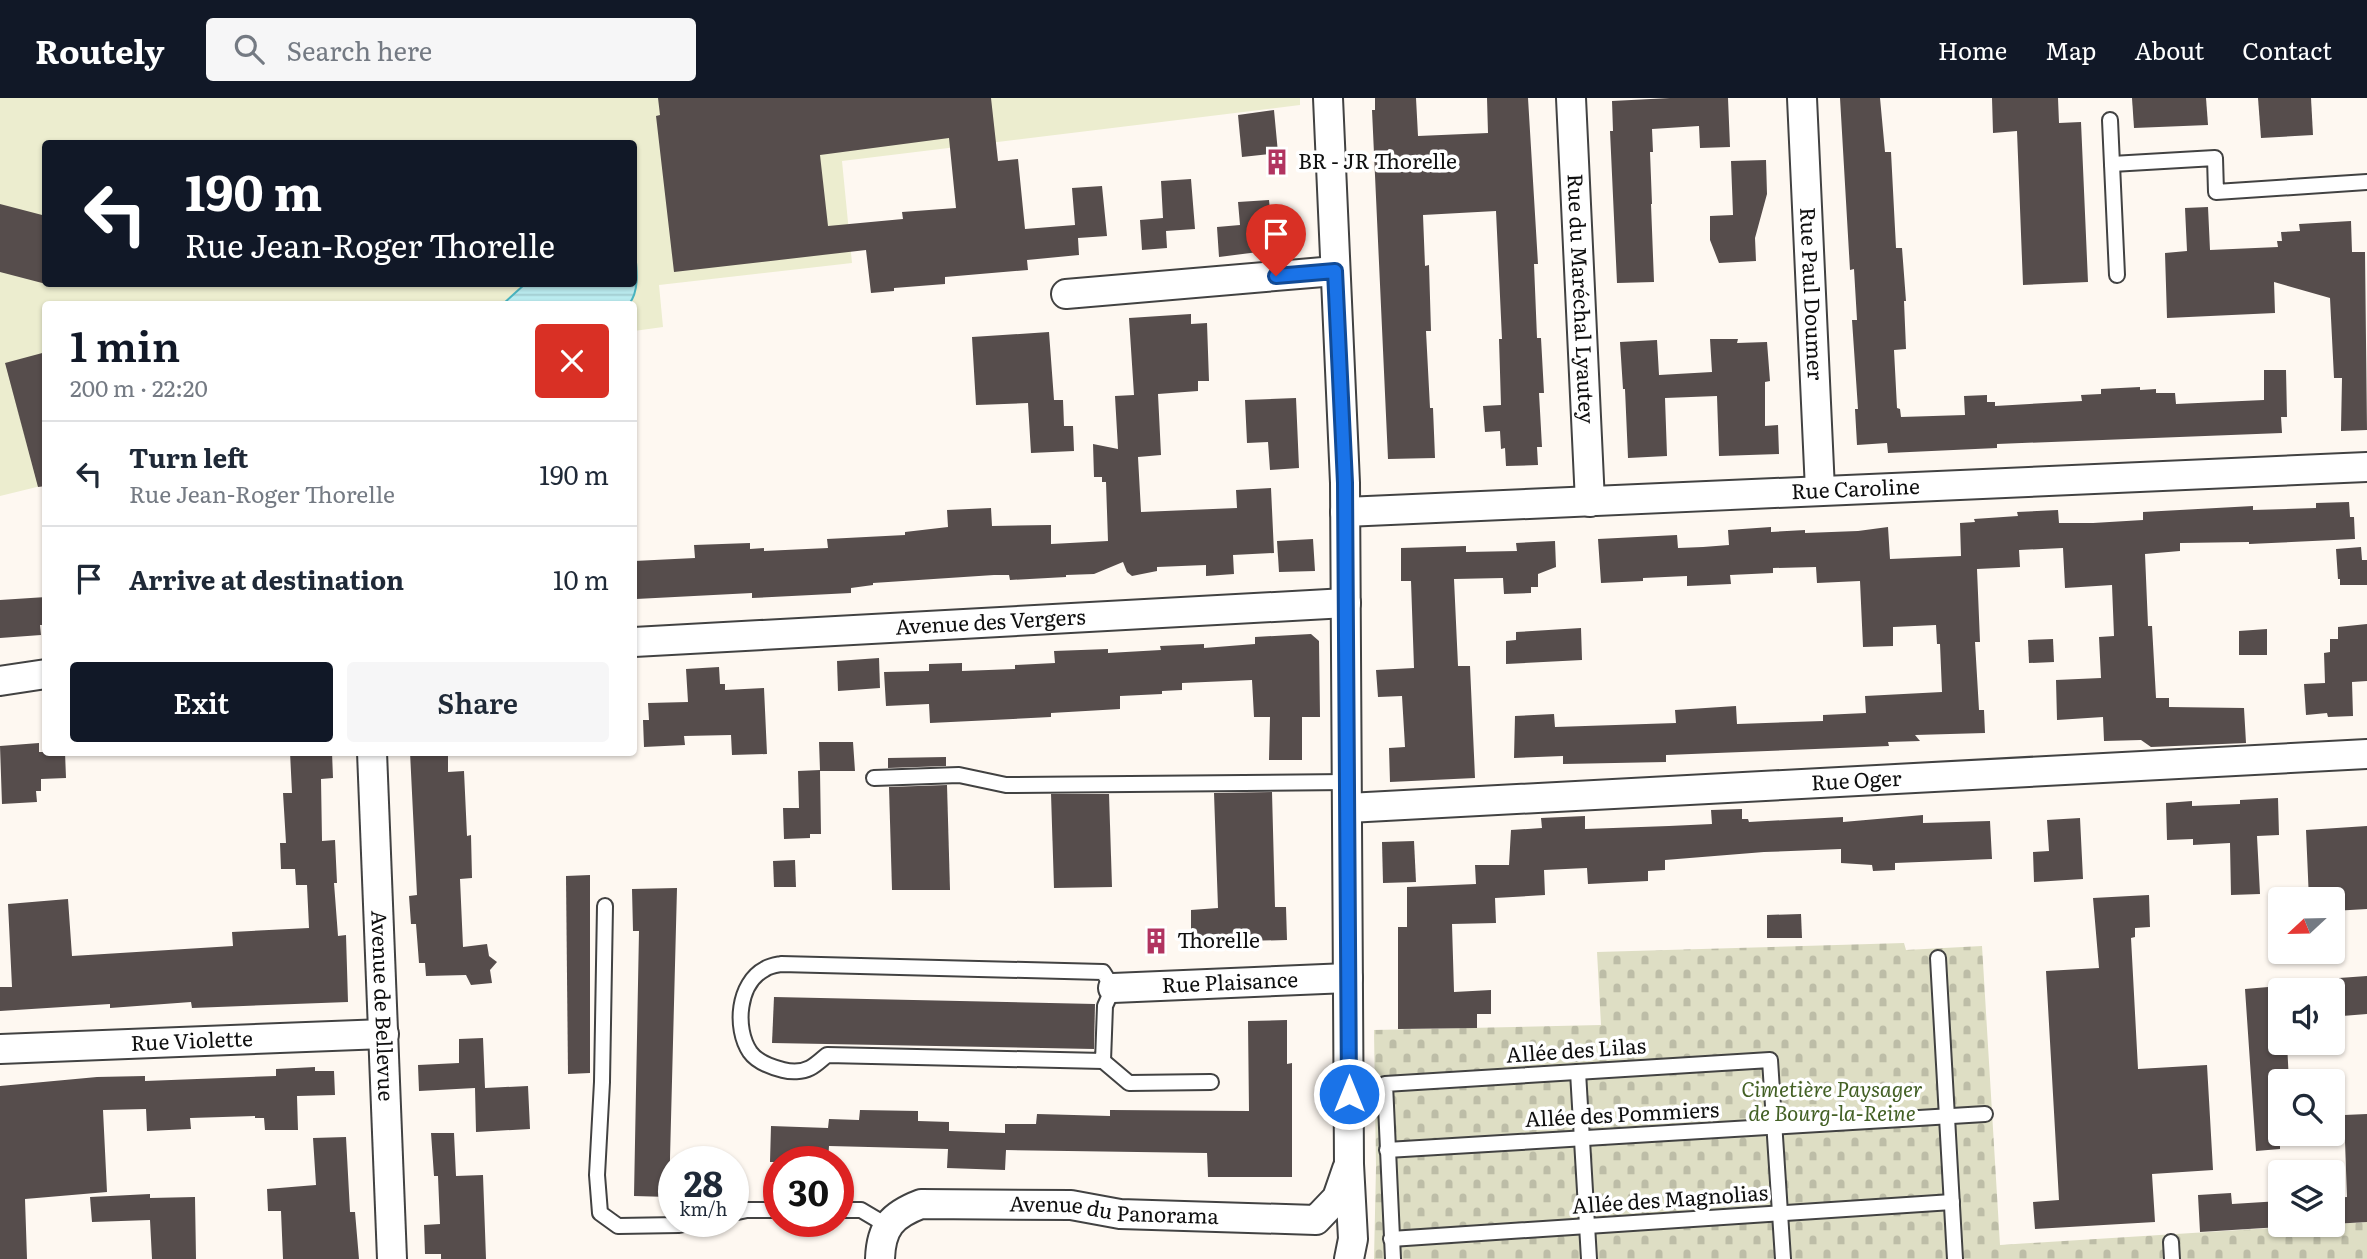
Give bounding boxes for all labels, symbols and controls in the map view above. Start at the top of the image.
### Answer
search box [206,18,696,81]
text: Routely [35,25,164,74]
icon: search [230,30,268,68]
text: Search here [286,30,432,69]
text: Home [1938,32,2007,67]
text: Map [2045,32,2096,67]
text: About [2134,32,2204,67]
text: Contact [2242,32,2332,67]
place label: BR - JR Thorelle [1298,144,1457,175]
building icon: BR - JR Thorelle [1262,147,1292,177]
text: 190 m [185,153,322,226]
icon: left [70,168,161,259]
street label: Rue du Maréchal Lyautey [1562,173,1604,425]
pin [1246,204,1306,276]
street label: Rue Paul Doumer [1794,206,1833,381]
icon: arrive [1257,215,1295,253]
text: Rue Jean-Roger Thorelle [185,220,555,268]
text: 1 min [70,313,180,375]
button: close [535,324,609,398]
text: 200 m · 22:20 [70,370,208,404]
text: Turn left [129,437,248,476]
text: 190 m [539,454,609,493]
icon: left [70,455,108,493]
street label: Rue Caroline [1790,469,1920,505]
text: Rue Jean-Roger Thorelle [129,476,395,510]
text: Arrive at destination [129,559,404,598]
text: 10 m [553,559,609,598]
icon: arrive [70,560,108,598]
street label: Avenue des Vergers [894,599,1086,641]
button: Exit [70,662,333,742]
button: Share [347,662,609,742]
street label: Rue Oger [1810,761,1902,796]
north arrow [2268,887,2345,964]
map controls [2268,887,2345,1237]
street label: Avenue de Bellevue [365,909,404,1102]
place label: Thorelle [1177,923,1260,954]
building icon: Thorelle [1141,926,1171,956]
street label: Rue Plaisance [1161,962,1299,999]
button: sound [2268,978,2345,1055]
street label: Rue Violette [130,1021,253,1057]
street label: Allée des Lilas [1505,1028,1647,1069]
position arrow [1312,1057,1386,1131]
button: search [2268,1069,2345,1146]
park label: Cimetière Paysager de Bourg-la-Reine [1741,1072,1923,1127]
street label: Allée des Pommiers [1524,1092,1720,1133]
speed limit sign: 30 [763,1146,854,1237]
text: 28 [684,1156,723,1208]
button: layers [2268,1160,2345,1237]
street label: Allée des Magnolias [1571,1175,1769,1220]
street label: Avenue du Panorama [1009,1187,1220,1230]
text: km/h [680,1195,727,1222]

